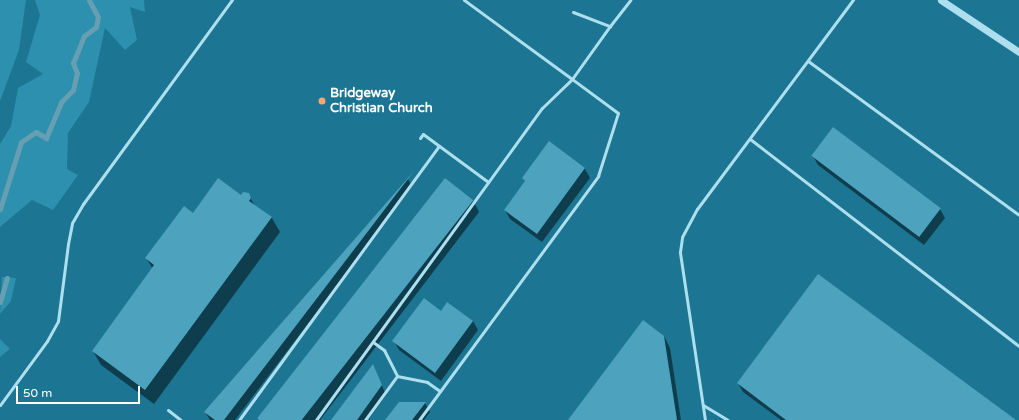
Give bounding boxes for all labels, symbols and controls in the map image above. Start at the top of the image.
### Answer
place label: Bridgeway Christian Church [330,86,433,117]
marker: Bridgeway Christian Church [317,96,327,106]
scale bar [18,378,142,404]
text: 50 m [23,386,52,400]

